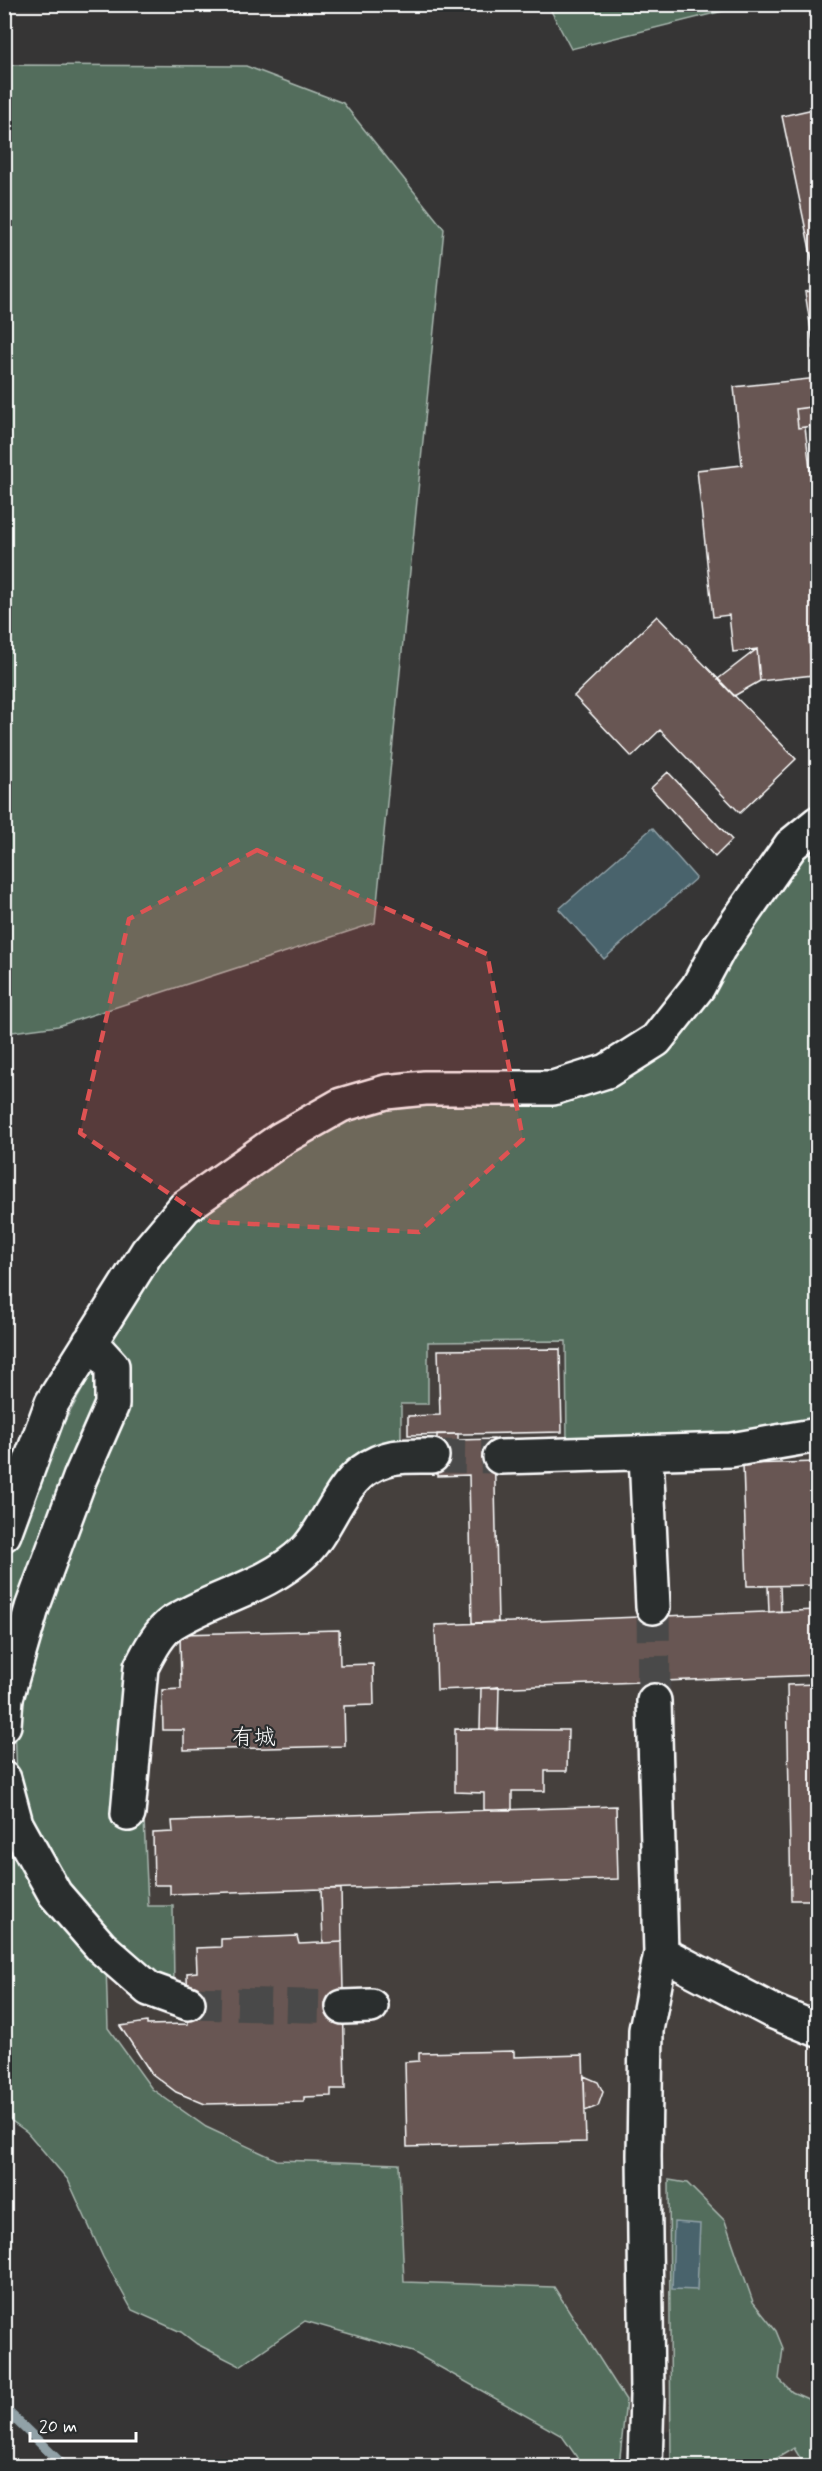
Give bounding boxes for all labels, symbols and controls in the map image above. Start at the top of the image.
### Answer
district label: 有城 [232,1724,276,1752]
scale bar [30,2405,136,2443]
text: 20 m [39,2415,77,2439]

